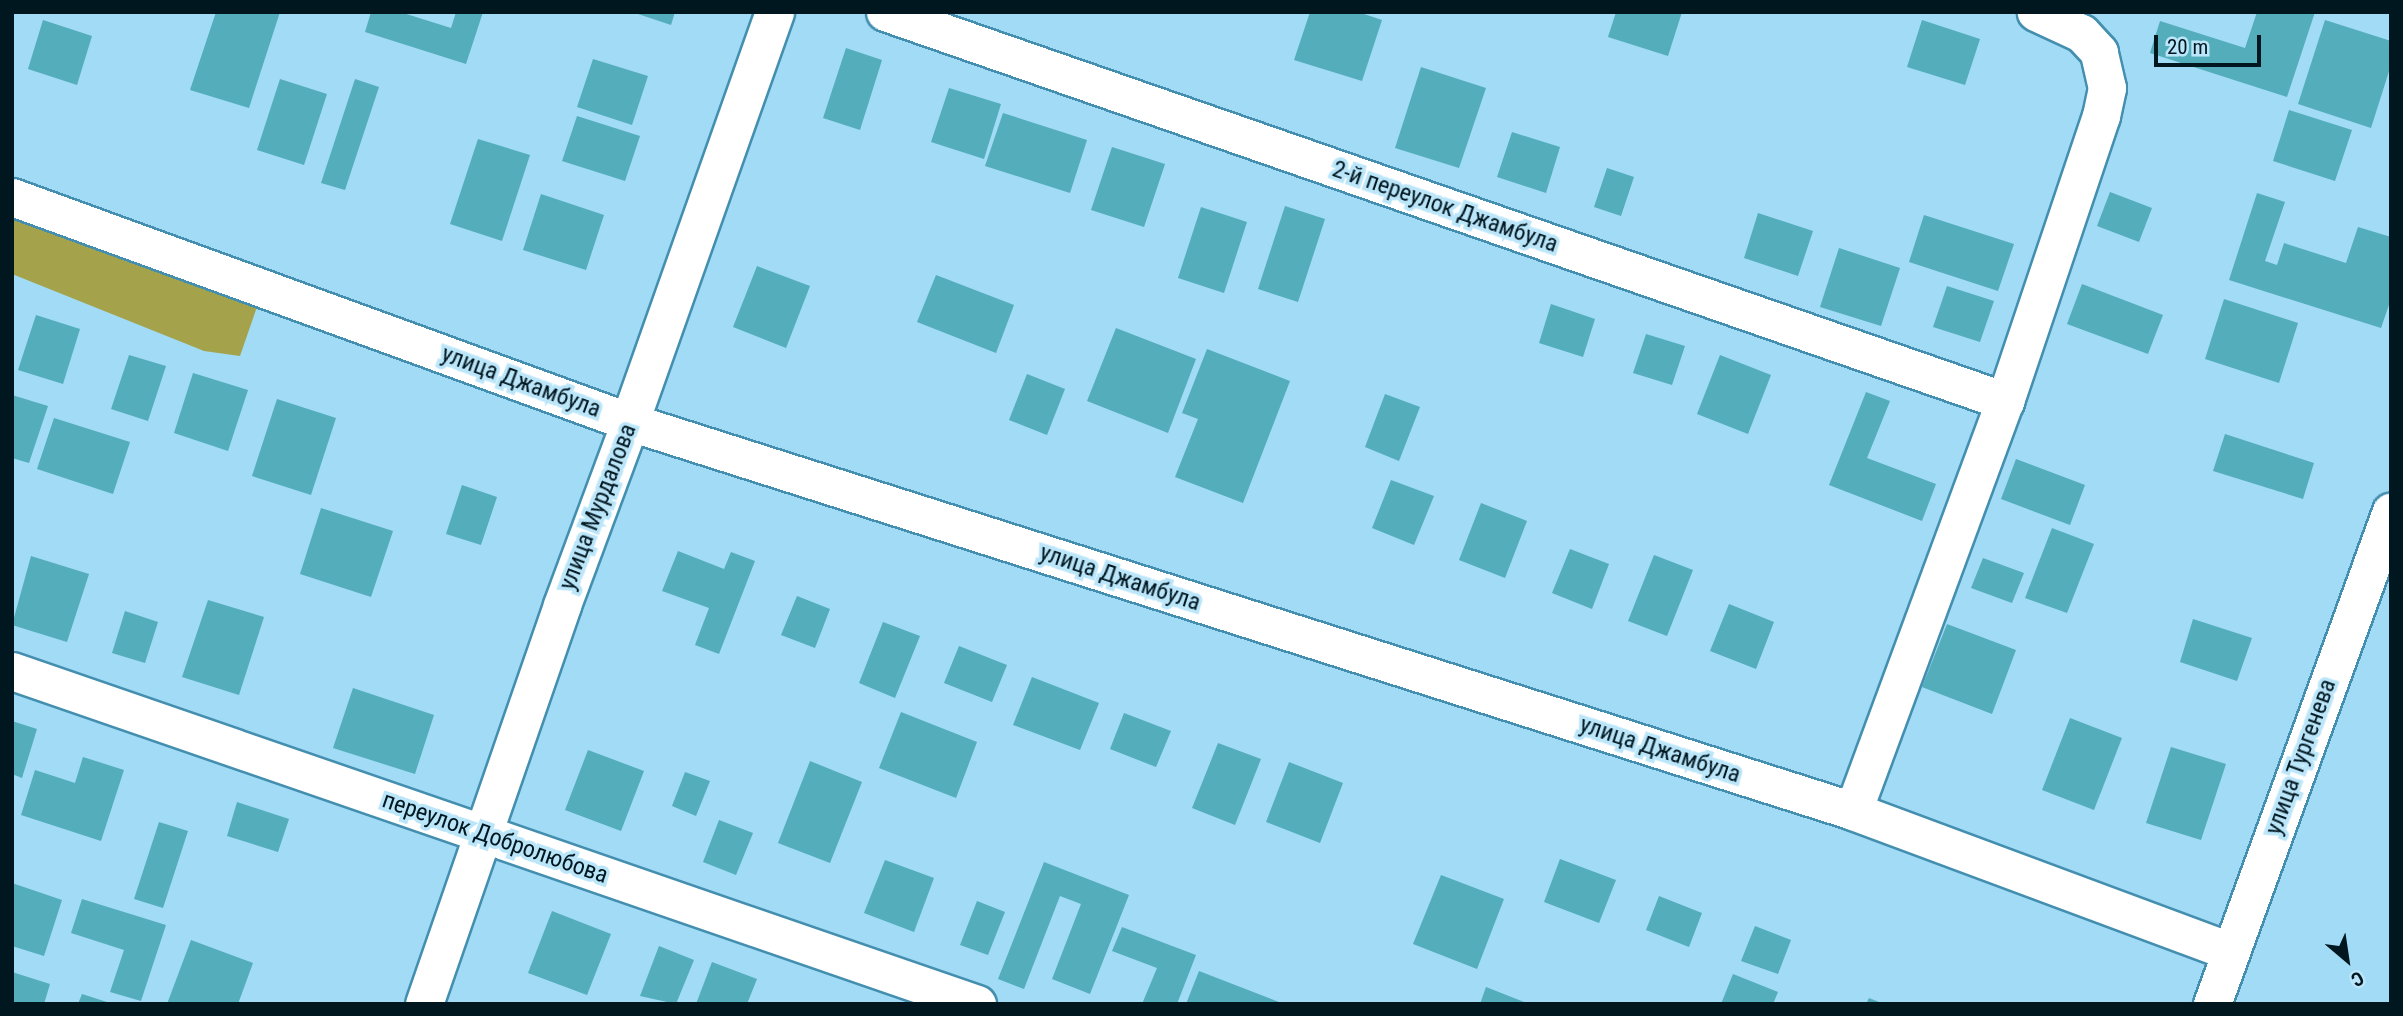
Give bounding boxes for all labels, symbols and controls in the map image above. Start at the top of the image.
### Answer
scale bar [2158,21,2265,65]
text: 20 m [2167,35,2208,59]
street label: 2-й переулок Джамбула [1329,155,1561,259]
street label: улица Джамбула [438,340,604,424]
street label: улица Мурдалова [553,420,643,594]
street label: улица Джамбула [1036,538,1204,618]
street label: улица Тургенева [2259,675,2343,839]
street label: улица Джамбула [1576,710,1744,790]
street label: переулок Добролюбова [378,786,612,890]
north arrow [2312,925,2382,995]
text: С [2347,966,2368,991]

